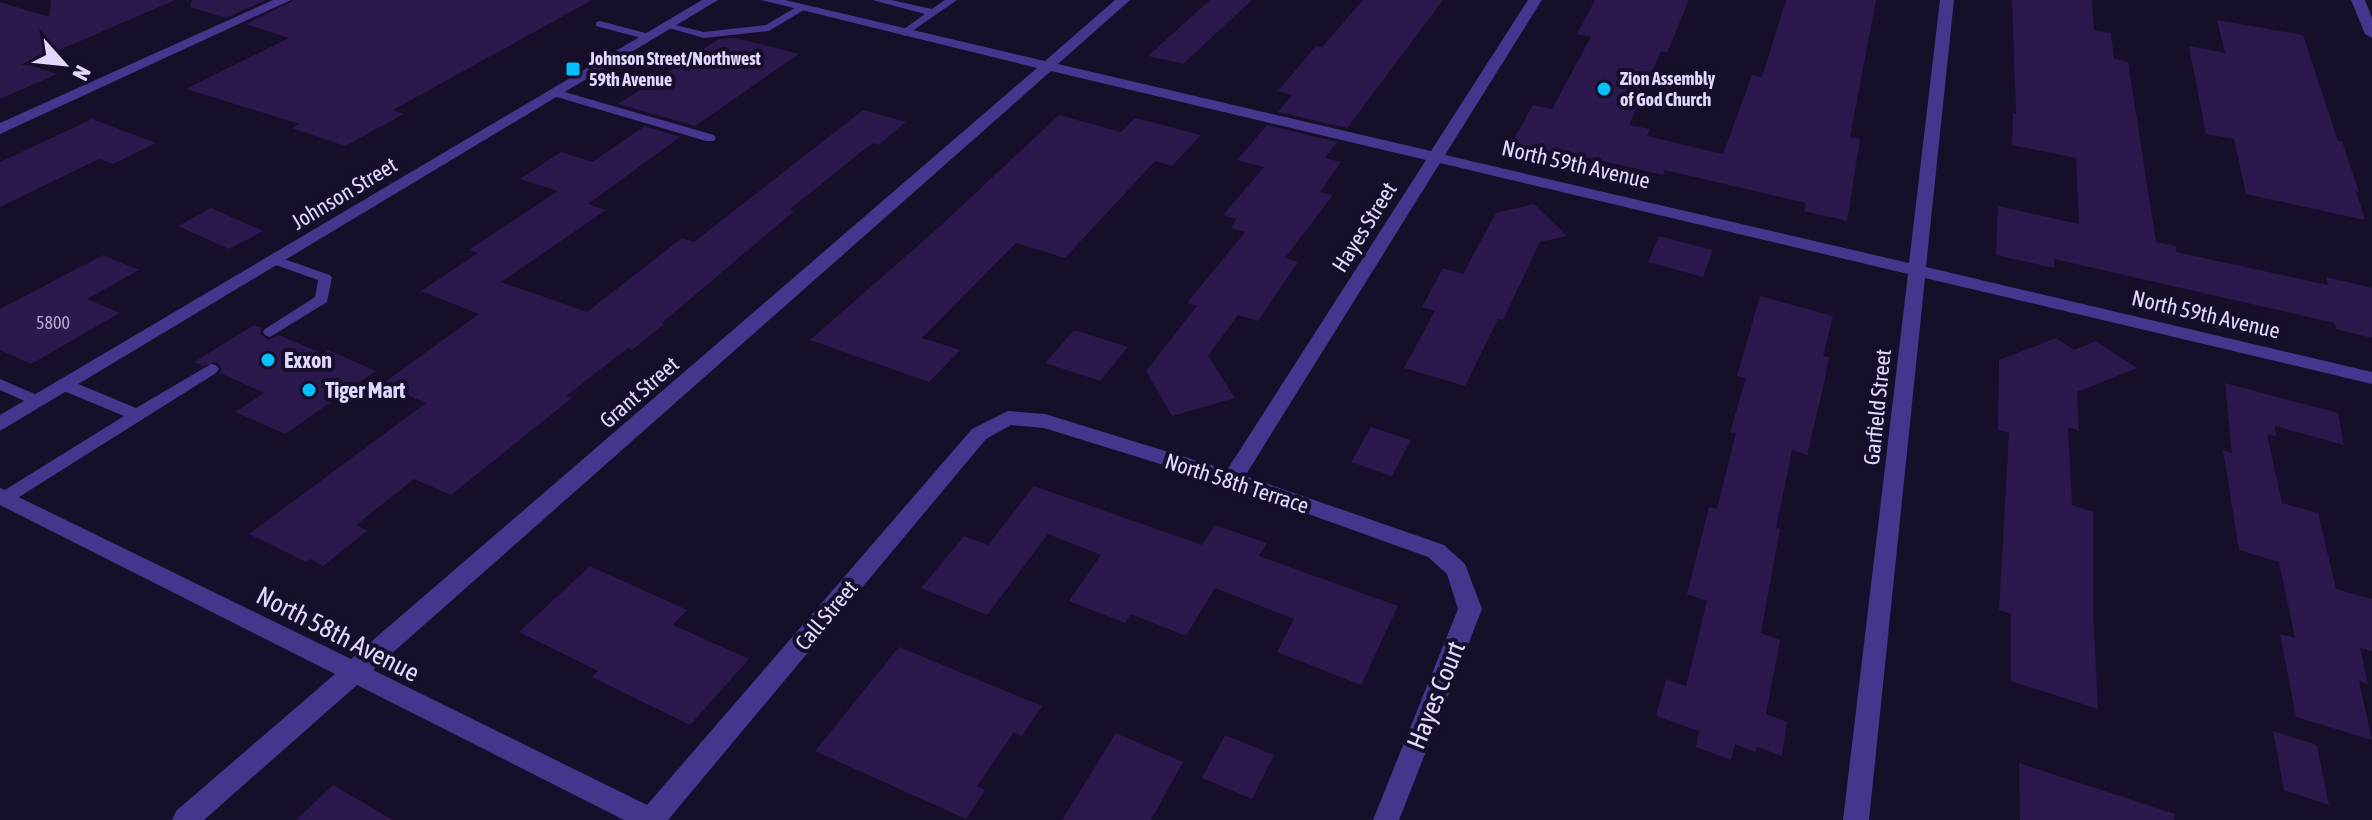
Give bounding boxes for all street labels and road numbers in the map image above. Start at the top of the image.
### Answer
street label: North 59th Avenue [1499,134,1653,194]
street label: Johnson Street [286,151,402,235]
street label: Hayes Street [1326,177,1402,277]
street label: North 59th Avenue [2129,284,2283,344]
street label: Garfield Street [1858,348,1896,466]
street label: Grant Street [594,351,684,433]
street label: North 58th Terrace [1162,448,1312,518]
street label: Call Street [789,575,863,655]
street label: North 58th Avenue [252,580,424,688]
street label: Hayes Court [1401,637,1471,753]

